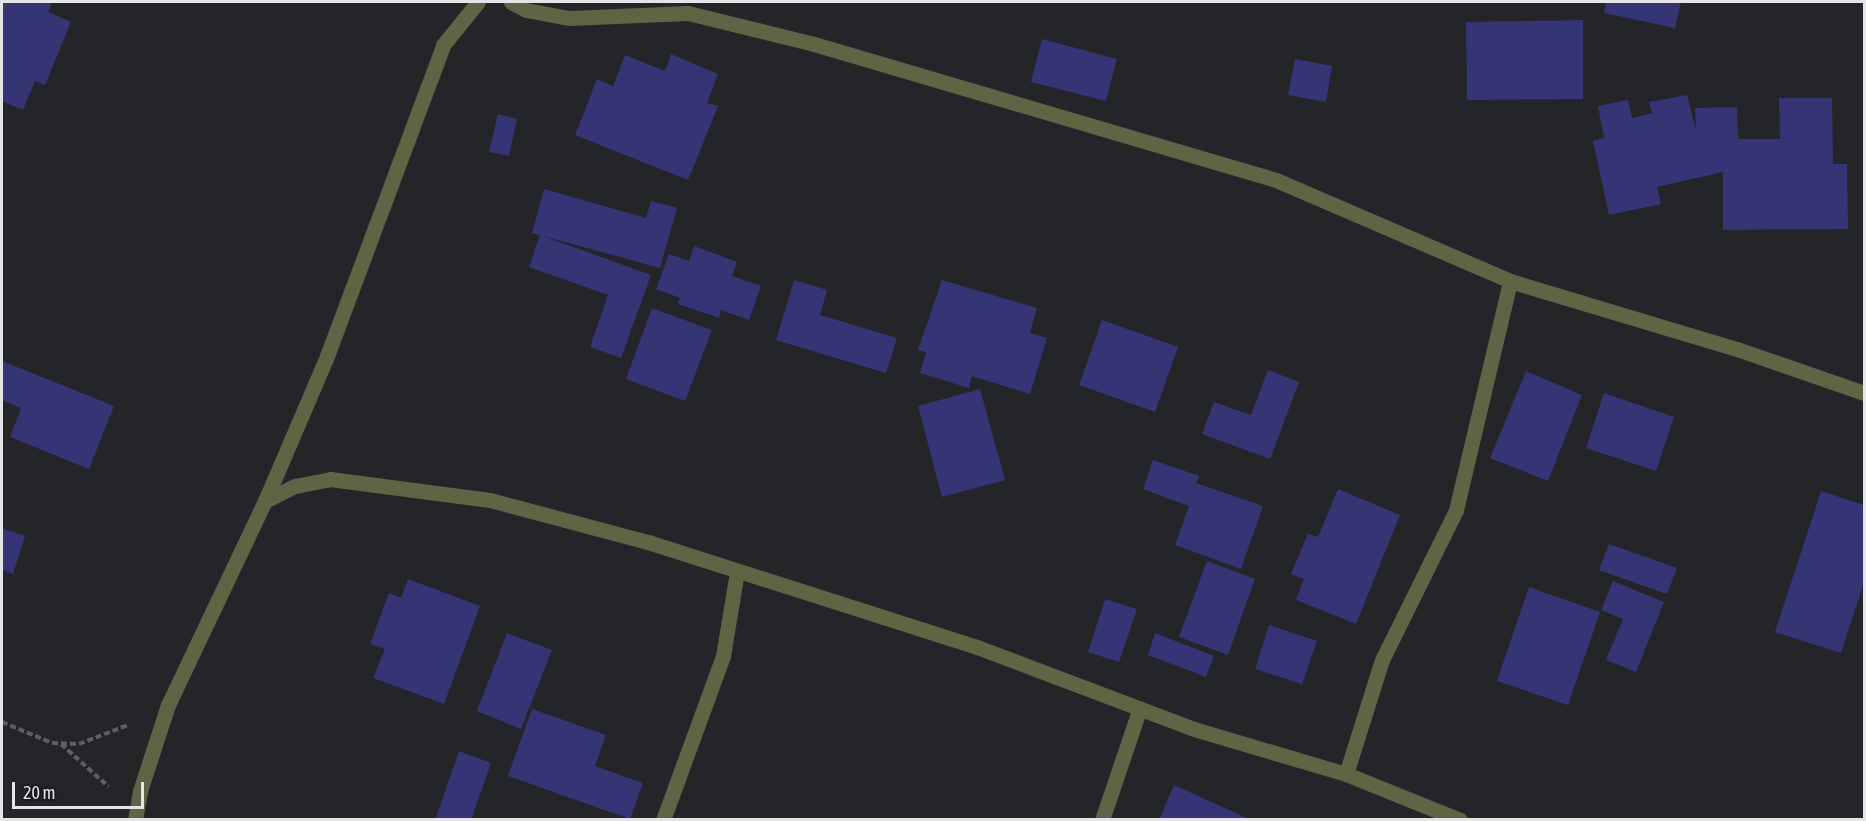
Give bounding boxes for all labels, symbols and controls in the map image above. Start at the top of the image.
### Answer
scale bar [15,770,147,808]
text: 20 m [23,782,55,803]

